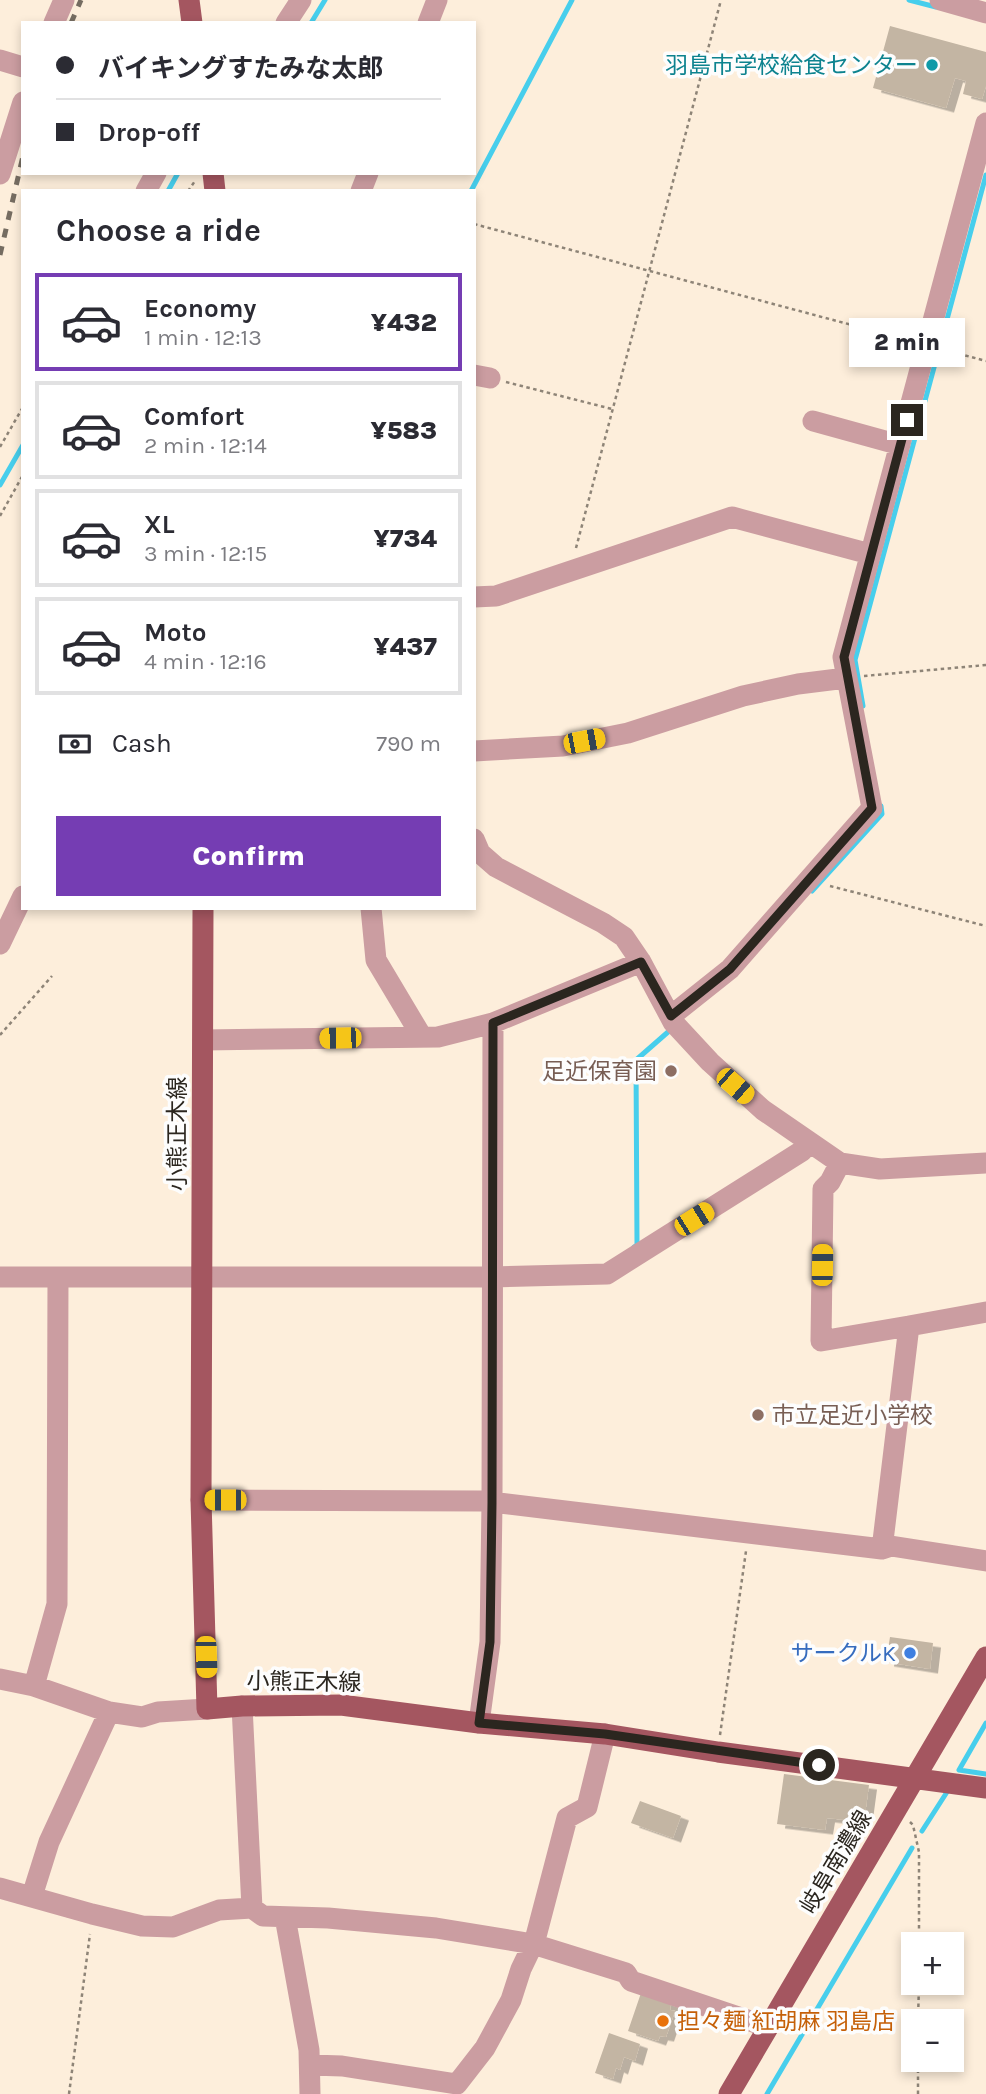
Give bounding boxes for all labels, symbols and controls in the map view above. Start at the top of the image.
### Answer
place label: 羽島市学校給食センター [665,52,918,79]
text: バイキングすたみな太郎 [98,53,383,84]
marker: 羽島市学校給食センター [924,57,940,73]
text: Drop-off [98,117,200,148]
text: Choose a ride [56,212,261,249]
icon: car [60,291,123,354]
text: Economy [144,293,256,324]
text: ¥432 [371,307,437,338]
callout: 2 min [849,318,965,368]
text: 1 min · 12:13 [144,324,262,351]
text: 2 min [874,329,940,356]
icon: car [60,399,123,462]
text: Comfort [144,401,245,432]
route end [891,404,923,436]
text: ¥583 [370,415,437,446]
text: 2 min · 12:14 [144,432,267,459]
icon: car [60,507,123,570]
text: XL [144,509,175,540]
text: ¥734 [374,523,437,554]
text: 3 min · 12:15 [144,540,267,567]
icon: car [60,615,123,678]
text: Moto [144,617,206,648]
text: ¥437 [374,631,437,662]
text: 4 min · 12:16 [144,648,267,675]
icon: cash [56,725,94,763]
car [562,727,607,755]
text: Cash [112,728,172,759]
text: 790 m [376,730,441,757]
button: Confirm [56,816,441,896]
car [319,1027,362,1049]
place label: 足近保育園 [542,1058,657,1085]
marker: 足近保育園 [663,1063,679,1079]
car [713,1064,758,1108]
street label: 小熊正木線 [164,1077,191,1192]
car [671,1199,718,1239]
car [812,1244,833,1286]
place label: 市立足近小学校 [772,1402,933,1429]
marker: 市立足近小学校 [750,1407,766,1423]
car [205,1490,247,1511]
car [195,1636,218,1678]
place label: サークルK [791,1640,896,1667]
marker: サークルK [902,1645,918,1661]
street label: 小熊正木線 [246,1667,362,1697]
route start [803,1749,835,1781]
street label: 岐阜南濃線 [795,1806,877,1918]
map controls [901,1932,964,2072]
button: + [901,1932,964,1995]
place label: 担々麺 紅胡麻 羽島店 [677,2008,895,2035]
button: − [901,2009,964,2072]
marker: 担々麺 紅胡麻 羽島店 [655,2013,671,2029]

